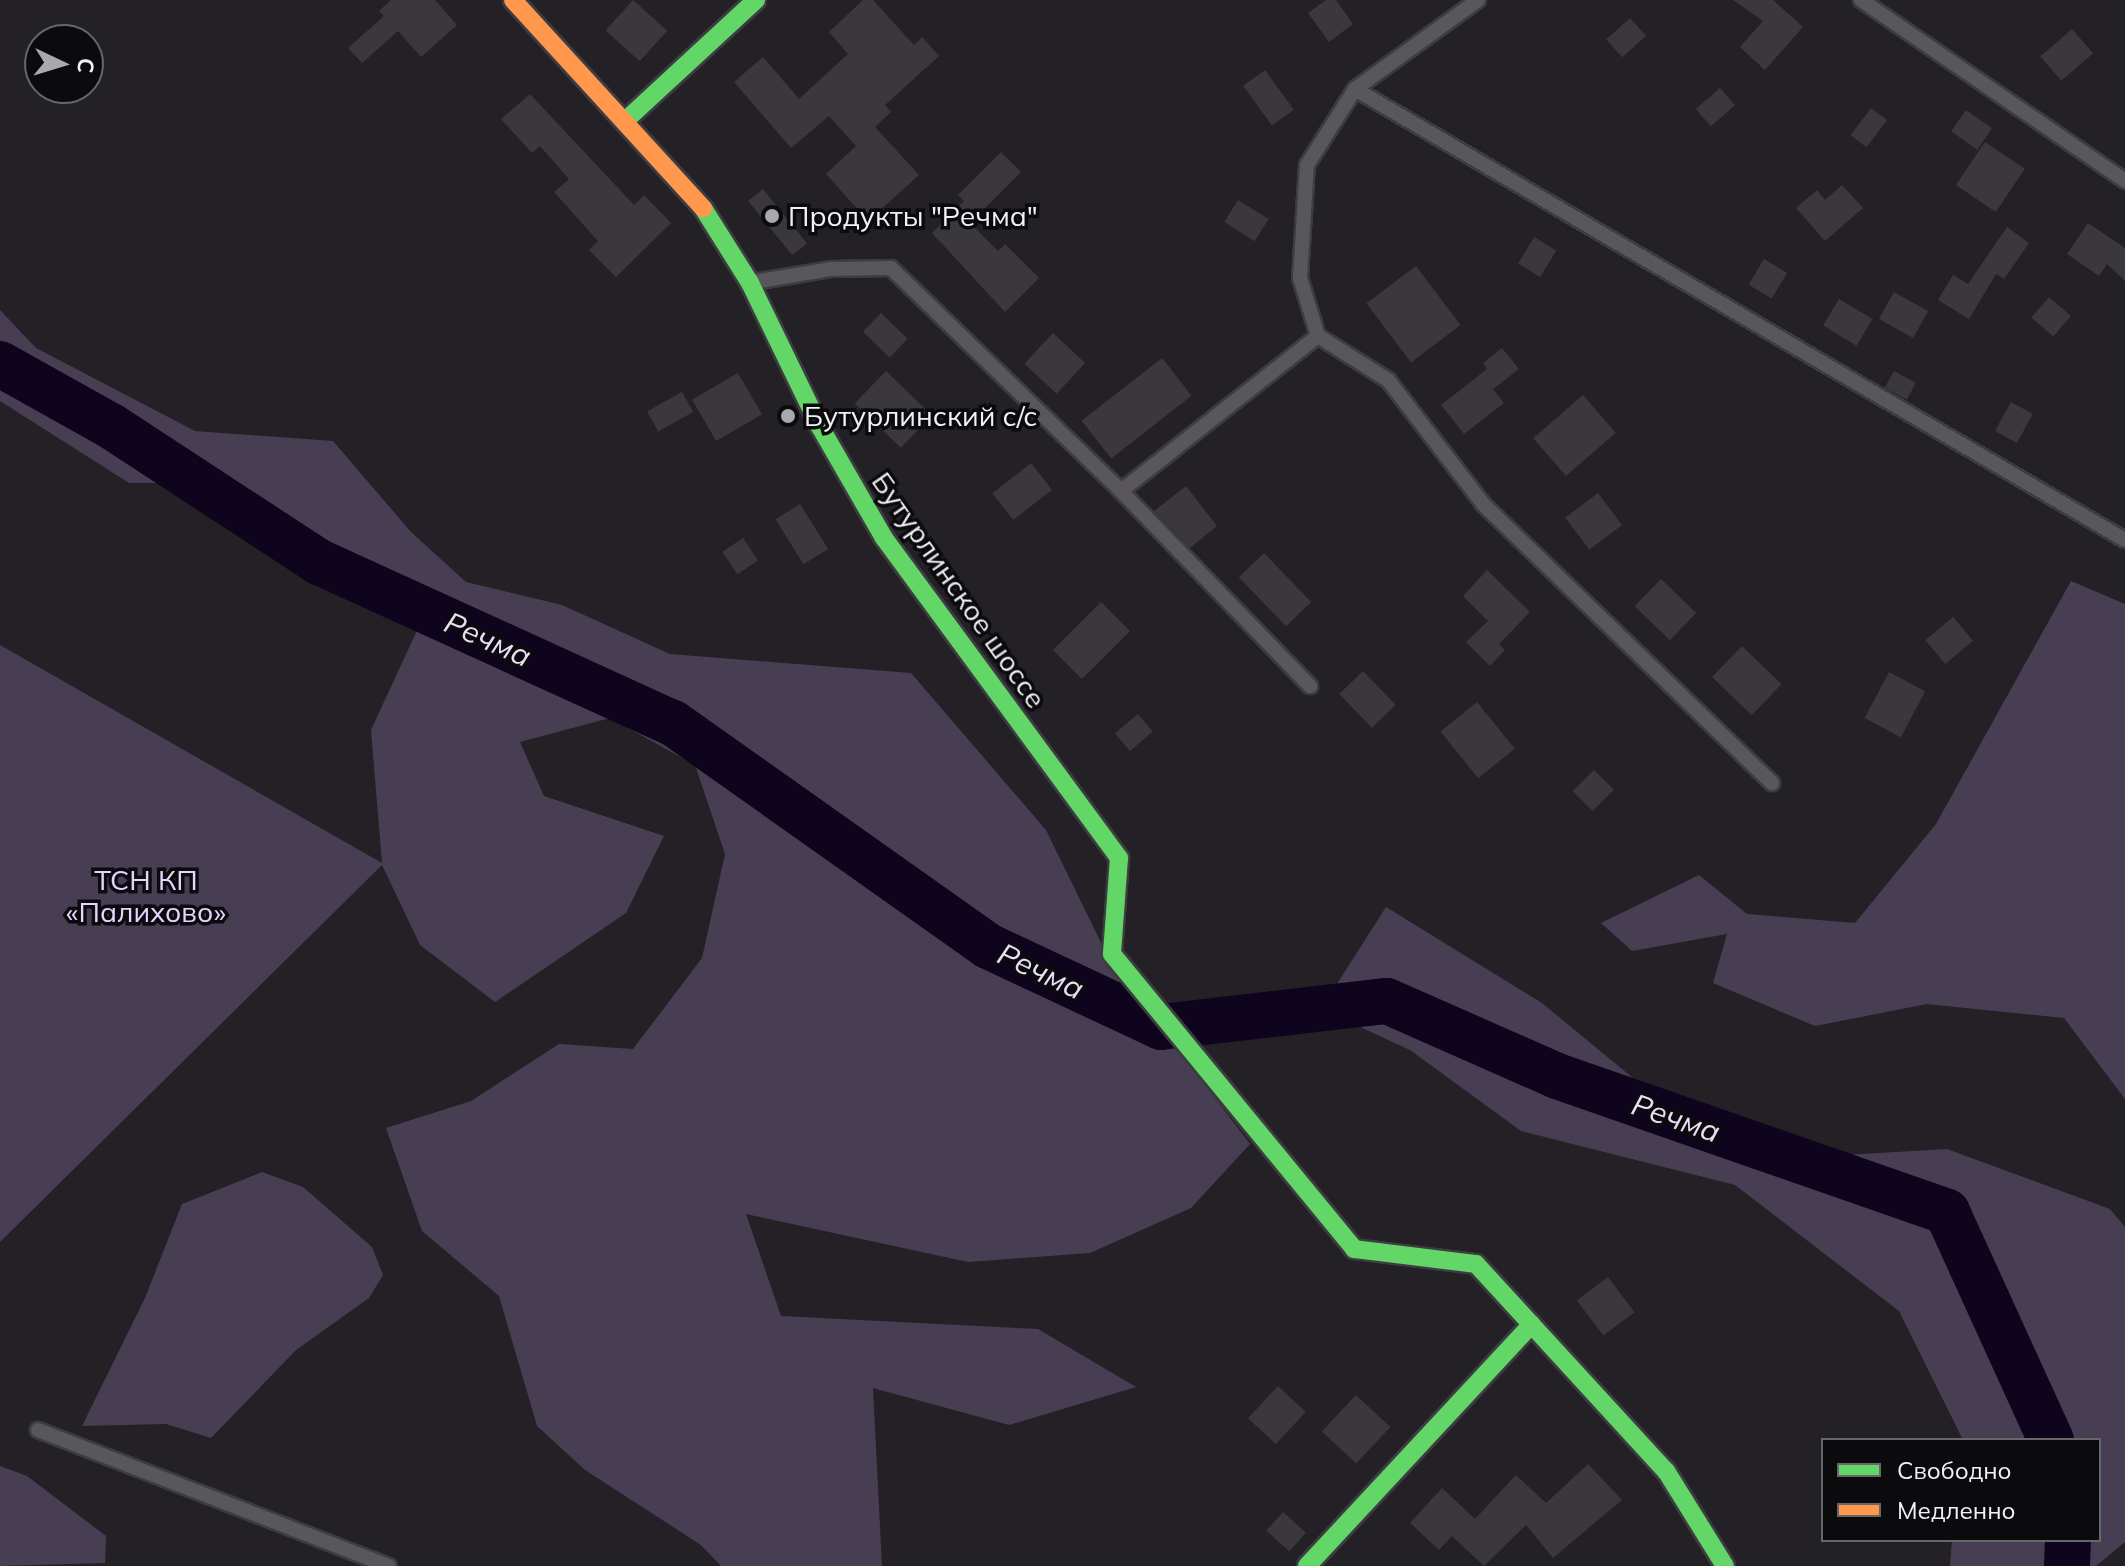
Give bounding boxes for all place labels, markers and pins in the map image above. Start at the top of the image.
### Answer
place label: Продукты "Речма" [788,199,1038,233]
marker: Продукты "Речма" [763,207,781,225]
place label: Бутурлинский с/с [804,399,1037,433]
marker: Бутурлинский с/с [779,407,797,425]

